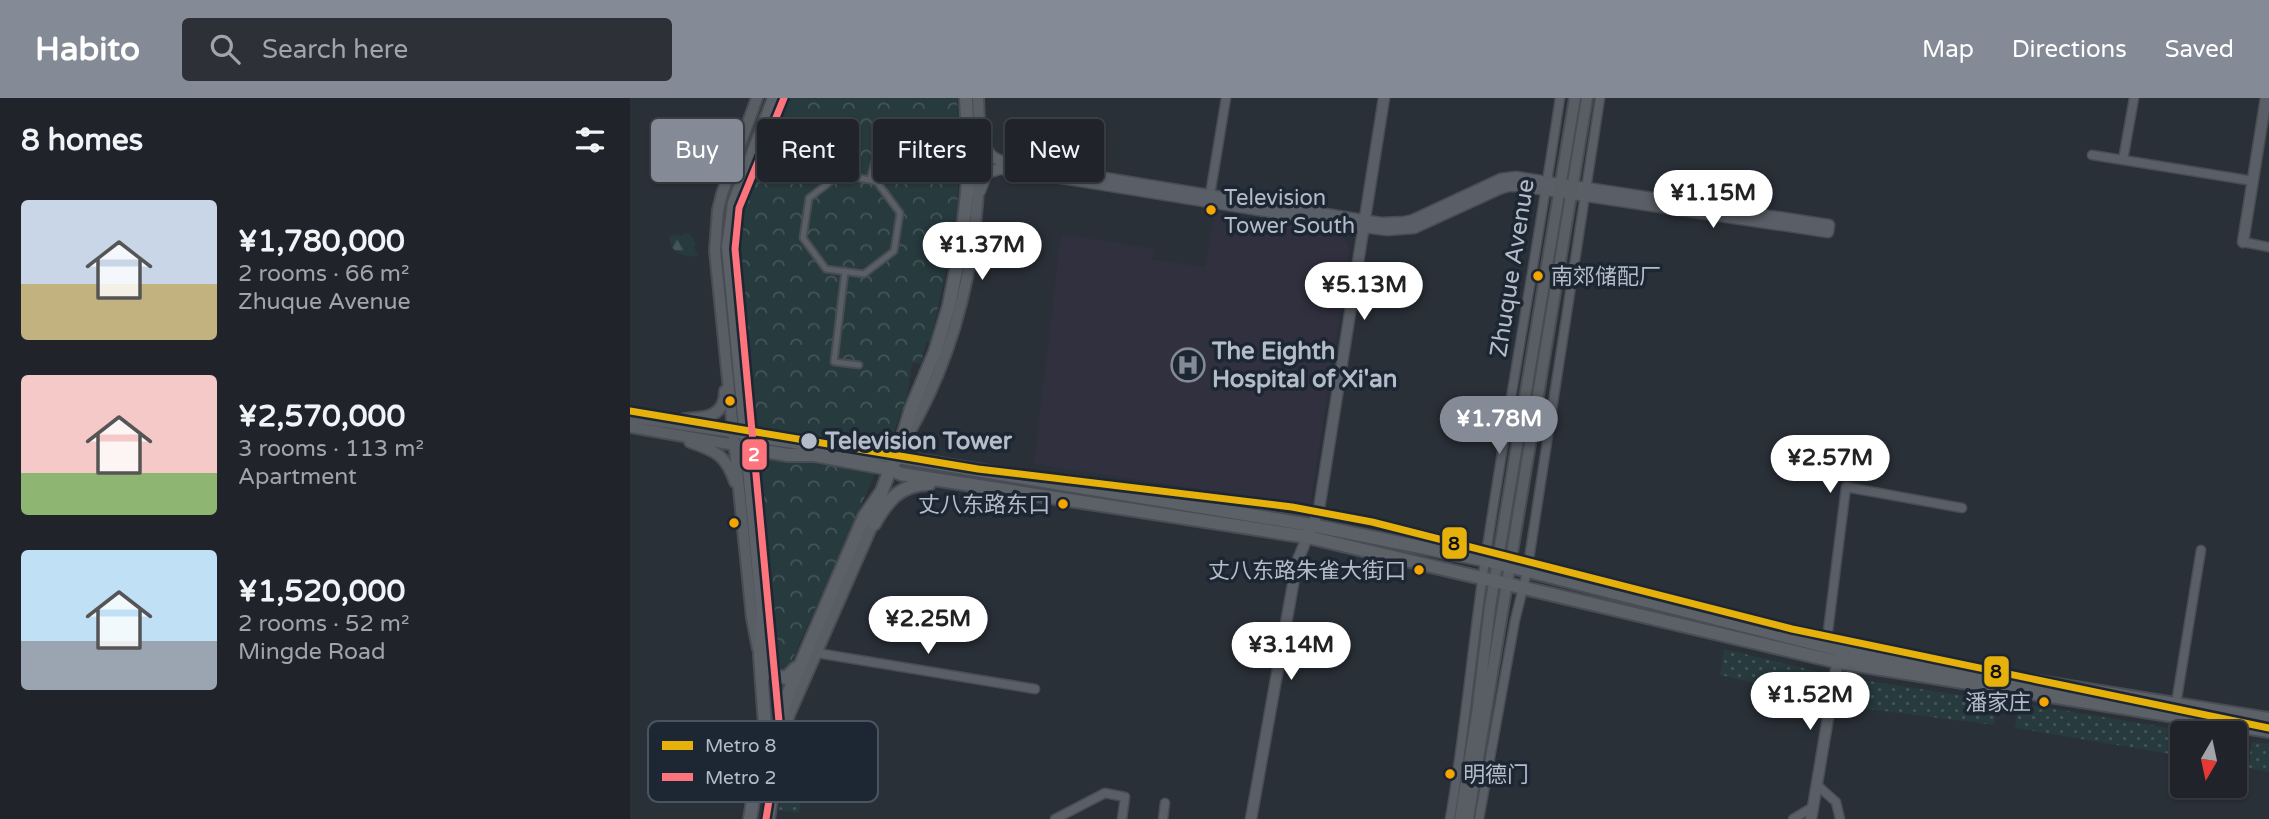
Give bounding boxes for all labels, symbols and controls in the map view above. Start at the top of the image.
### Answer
search box [182,18,672,81]
text: Habito [35,30,140,69]
icon: search [206,30,244,68]
text: Search here [262,34,408,65]
text: Map [1922,35,1974,64]
text: Directions [2012,35,2127,64]
text: Saved [2165,35,2234,64]
chip: Buy [651,119,743,182]
chip: Rent [757,119,859,182]
chip: Filters [873,119,991,182]
chip: New [1005,119,1104,182]
icon: filters [571,121,609,159]
text: 8 homes [21,122,143,159]
pin: ¥1.15M [1656,170,1770,230]
street label: Zhuque Avenue [1484,177,1541,359]
text: ¥1.15M [1670,179,1756,207]
place label: Television Tower South [1224,185,1355,239]
marker: Television Tower South [1204,203,1218,217]
pin: ¥1.37M [925,222,1039,282]
text: ¥1,780,000 [238,223,405,260]
icon: home [77,228,161,312]
text: ¥1.37M [939,231,1025,259]
text: 2 rooms · 66 m² [238,260,409,288]
pin: ¥5.13M [1307,262,1421,322]
place label: 南郊储配厂 [1551,264,1661,290]
marker: 南郊储配厂 [1531,269,1545,283]
text: ¥5.13M [1321,271,1407,299]
text: Zhuque Avenue [238,288,410,316]
place label: The Eighth Hospital of Xi'an [1211,337,1397,394]
hospital icon: The Eighth Hospital of Xi'an [1169,346,1207,384]
unlabelled marker [723,394,737,408]
pin: ¥1.78M [1442,396,1556,456]
text: ¥2,570,000 [238,398,405,435]
icon: home [77,403,161,487]
text: ¥1.78M [1456,405,1542,433]
place label: Television Tower [824,427,1013,456]
marker: Television Tower [799,431,819,451]
text: 3 rooms · 113 m² [238,435,424,463]
pin: ¥2.57M [1773,436,1887,495]
line badge: 2 [741,438,768,471]
text: 2 [748,444,760,466]
text: ¥2.57M [1787,444,1873,472]
text: Apartment [238,463,357,491]
place label: 丈八东路东口 [918,492,1050,518]
marker: 丈八东路东口 [1056,497,1070,511]
unlabelled marker [727,516,741,530]
line badge: 8 [1441,526,1468,560]
text: 8 [1448,533,1460,555]
place label: 丈八东路朱雀大街口 [1208,558,1406,584]
marker: 丈八东路朱雀大街口 [1412,563,1426,577]
text: ¥1,520,000 [238,573,405,610]
icon: home [77,578,161,662]
pin: ¥2.25M [871,596,985,656]
text: ¥2.25M [885,605,971,633]
text: 2 rooms · 52 m² [238,610,409,638]
pin: ¥3.14M [1234,622,1348,682]
text: ¥3.14M [1248,631,1334,659]
text: Mingde Road [238,638,386,666]
line badge: 8 [1983,655,2010,688]
text: 8 [1990,661,2002,683]
pin: ¥1.52M [1753,672,1867,732]
text: ¥1.52M [1767,681,1853,709]
place label: 潘家庄 [1965,690,2031,716]
marker: 潘家庄 [2037,695,2051,709]
legend [648,721,878,802]
north arrow [2170,721,2247,798]
map controls [2170,721,2247,798]
text: Metro 8 [705,735,777,757]
place label: 明德门 [1463,762,1529,788]
text: Metro 2 [705,767,777,789]
marker: 明德门 [1443,767,1457,781]

